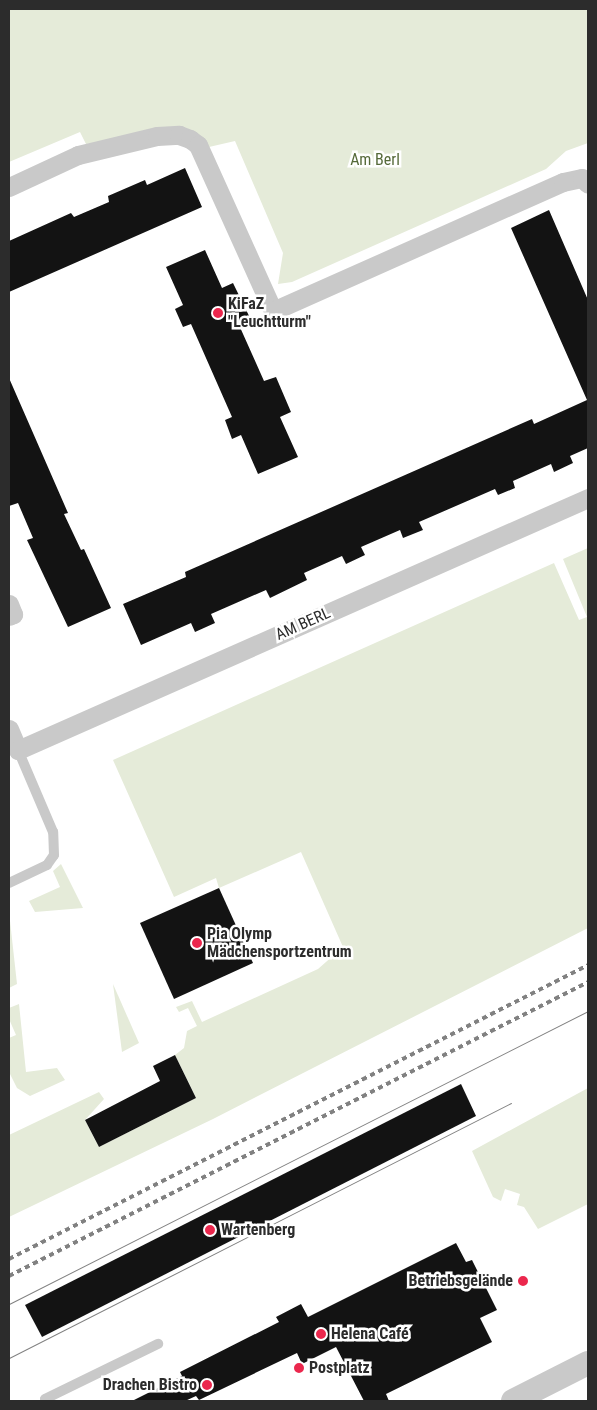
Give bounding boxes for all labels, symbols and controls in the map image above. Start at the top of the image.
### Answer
park label: Am Berl [350,150,400,170]
place label: KiFaZ "Leuchtturm" [228,294,311,332]
marker: KiFaZ "Leuchtturm" [212,307,224,319]
street label: AM BERL [273,603,333,645]
place label: Pia Olymp Mädchensportzentrum [207,924,352,962]
marker: Pia Olymp Mädchensportzentrum [191,937,203,949]
place label: Wartenberg [221,1220,295,1240]
marker: Wartenberg [203,1223,217,1237]
place label: Betriebsgelände [409,1271,513,1291]
marker: Betriebsgelände [517,1275,529,1287]
place label: Helena Café [331,1324,409,1344]
marker: Helena Café [315,1328,327,1340]
place label: Postplatz [309,1358,370,1378]
marker: Postplatz [293,1362,305,1374]
place label: Drachen Bistro [103,1375,197,1395]
marker: Drachen Bistro [201,1379,213,1391]

